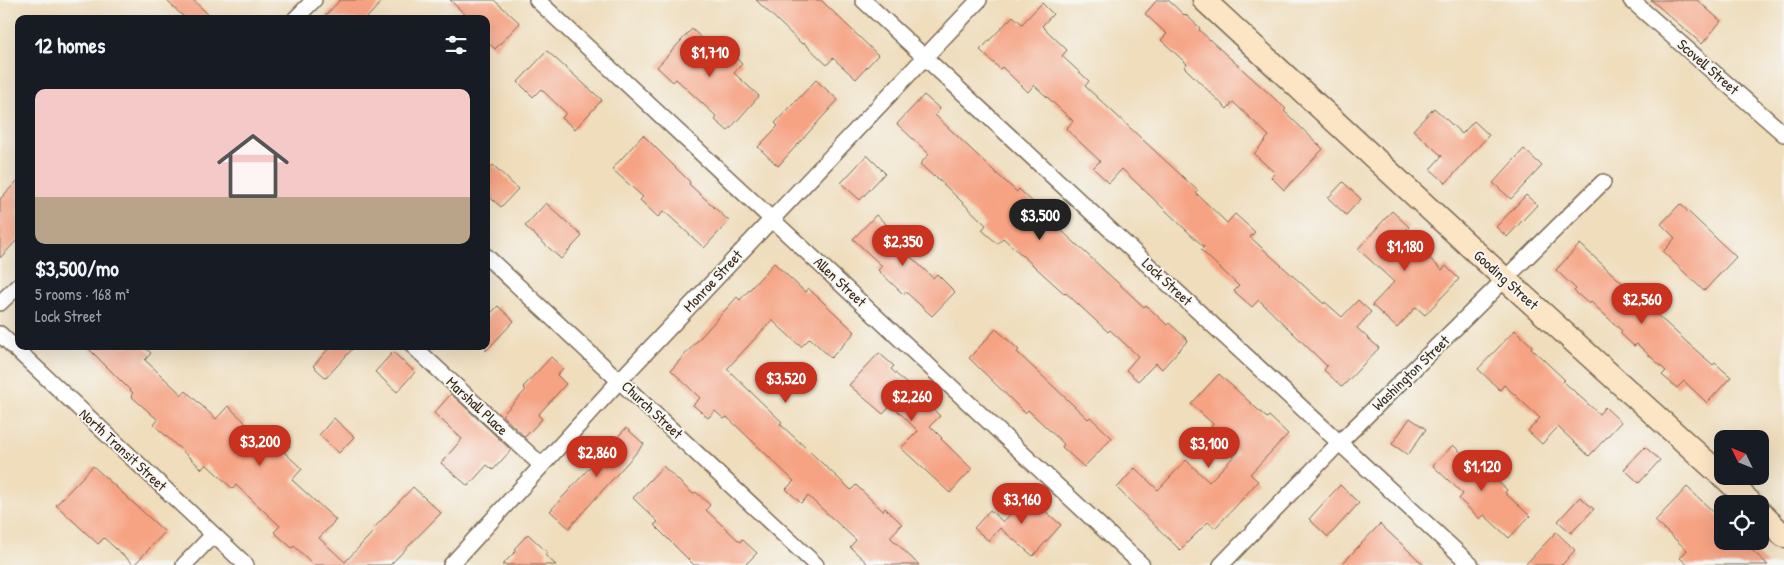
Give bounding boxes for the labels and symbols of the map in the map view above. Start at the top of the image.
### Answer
street label: Scovell Street [1673,34,1744,100]
pin: $1,710 [669,36,751,78]
pin: $3,500 [999,198,1081,241]
pin: $2,350 [862,224,944,267]
pin: $1,180 [1364,230,1446,272]
street label: Monroe Street [678,244,747,316]
street label: Gooding Street [1469,245,1544,315]
street label: Allen Street [809,252,872,312]
street label: Lock Street [1137,253,1198,311]
pin: $2,560 [1601,282,1683,325]
street label: Washington Street [1367,330,1455,415]
pin: $3,520 [745,362,827,404]
street label: Marshall Place [442,372,513,440]
street label: Church Street [617,376,688,444]
pin: $2,260 [871,380,953,422]
street label: North Transit Street [75,403,172,496]
pin: $3,200 [219,424,301,467]
pin: $3,100 [1168,426,1250,469]
north arrow [1714,430,1769,485]
pin: $2,860 [556,436,638,478]
pin: $1,120 [1441,450,1523,492]
pin: $3,160 [981,482,1063,525]

